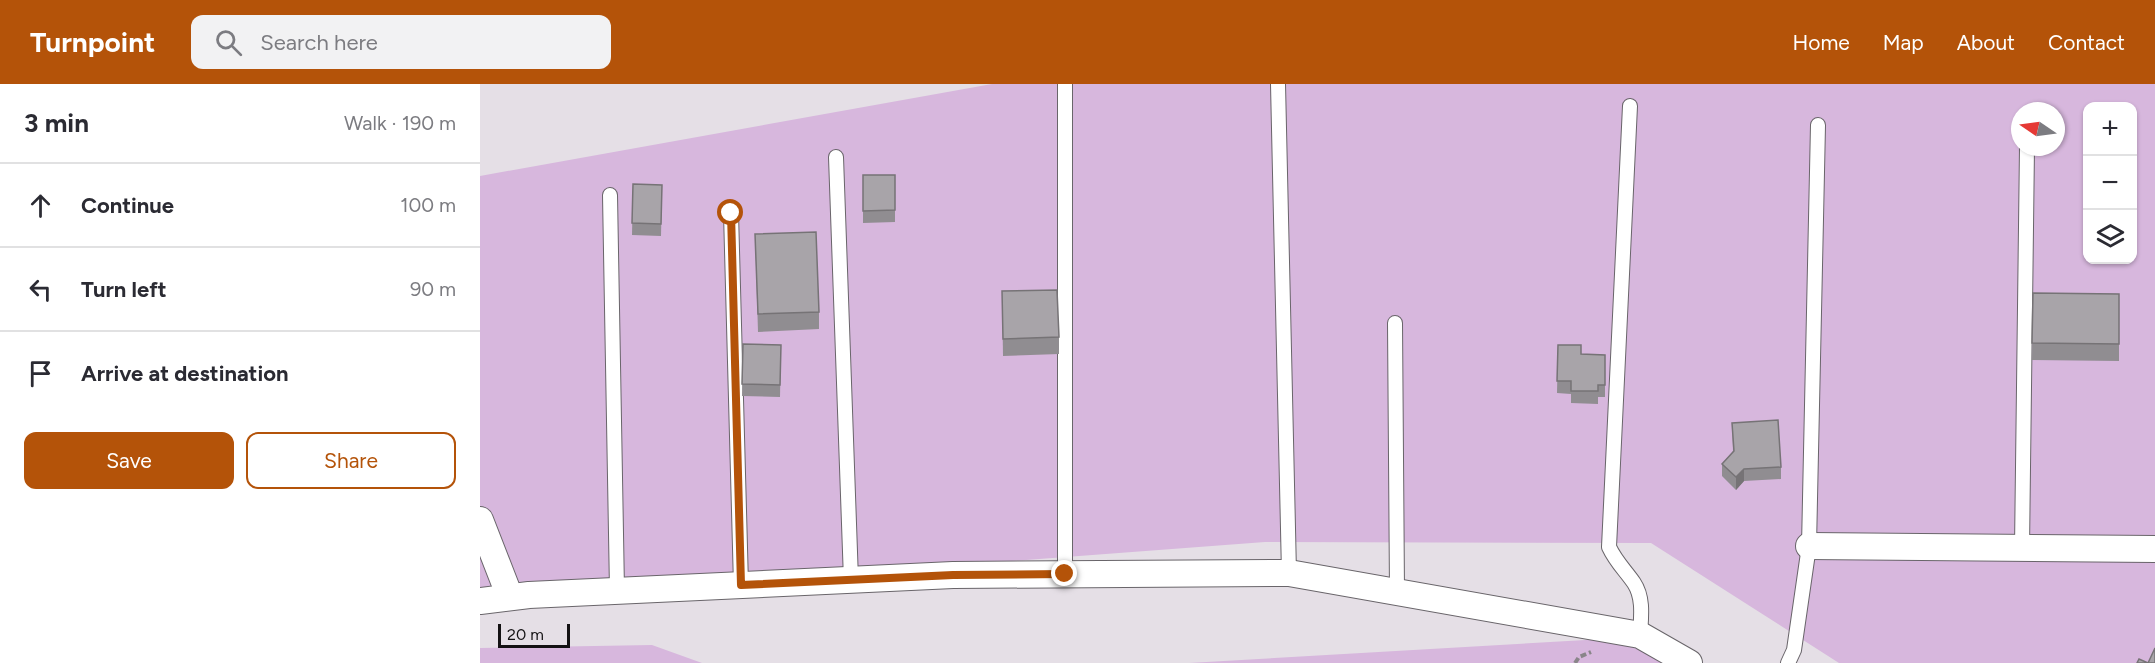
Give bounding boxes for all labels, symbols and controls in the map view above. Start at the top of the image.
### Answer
search box [191,15,611,69]
text: Turnpoint [30,25,155,59]
icon: search [212,26,245,59]
text: Search here [260,29,378,56]
text: Home [1793,30,1850,55]
text: Map [1883,30,1924,55]
text: About [1957,30,2015,55]
text: Contact [2048,30,2125,55]
north arrow [2011,102,2065,156]
map controls [2083,102,2137,264]
button: + [2083,102,2137,156]
text: 3 min [24,107,89,139]
text: Walk · 190 m [344,111,456,135]
button: − [2083,156,2137,210]
icon: ahead [24,189,57,222]
text: Continue [81,192,174,219]
text: 100 m [400,193,456,217]
route start [717,199,743,225]
button: layers [2083,210,2137,264]
icon: left [24,273,57,306]
text: Turn left [81,276,167,303]
text: 90 m [410,277,456,301]
icon: arrive [24,357,57,390]
text: Arrive at destination [81,360,289,387]
button: Save [24,432,234,489]
button: Share [246,432,456,489]
route end [1051,560,1077,586]
scale bar [498,621,570,648]
text: 20 m [507,625,544,644]

